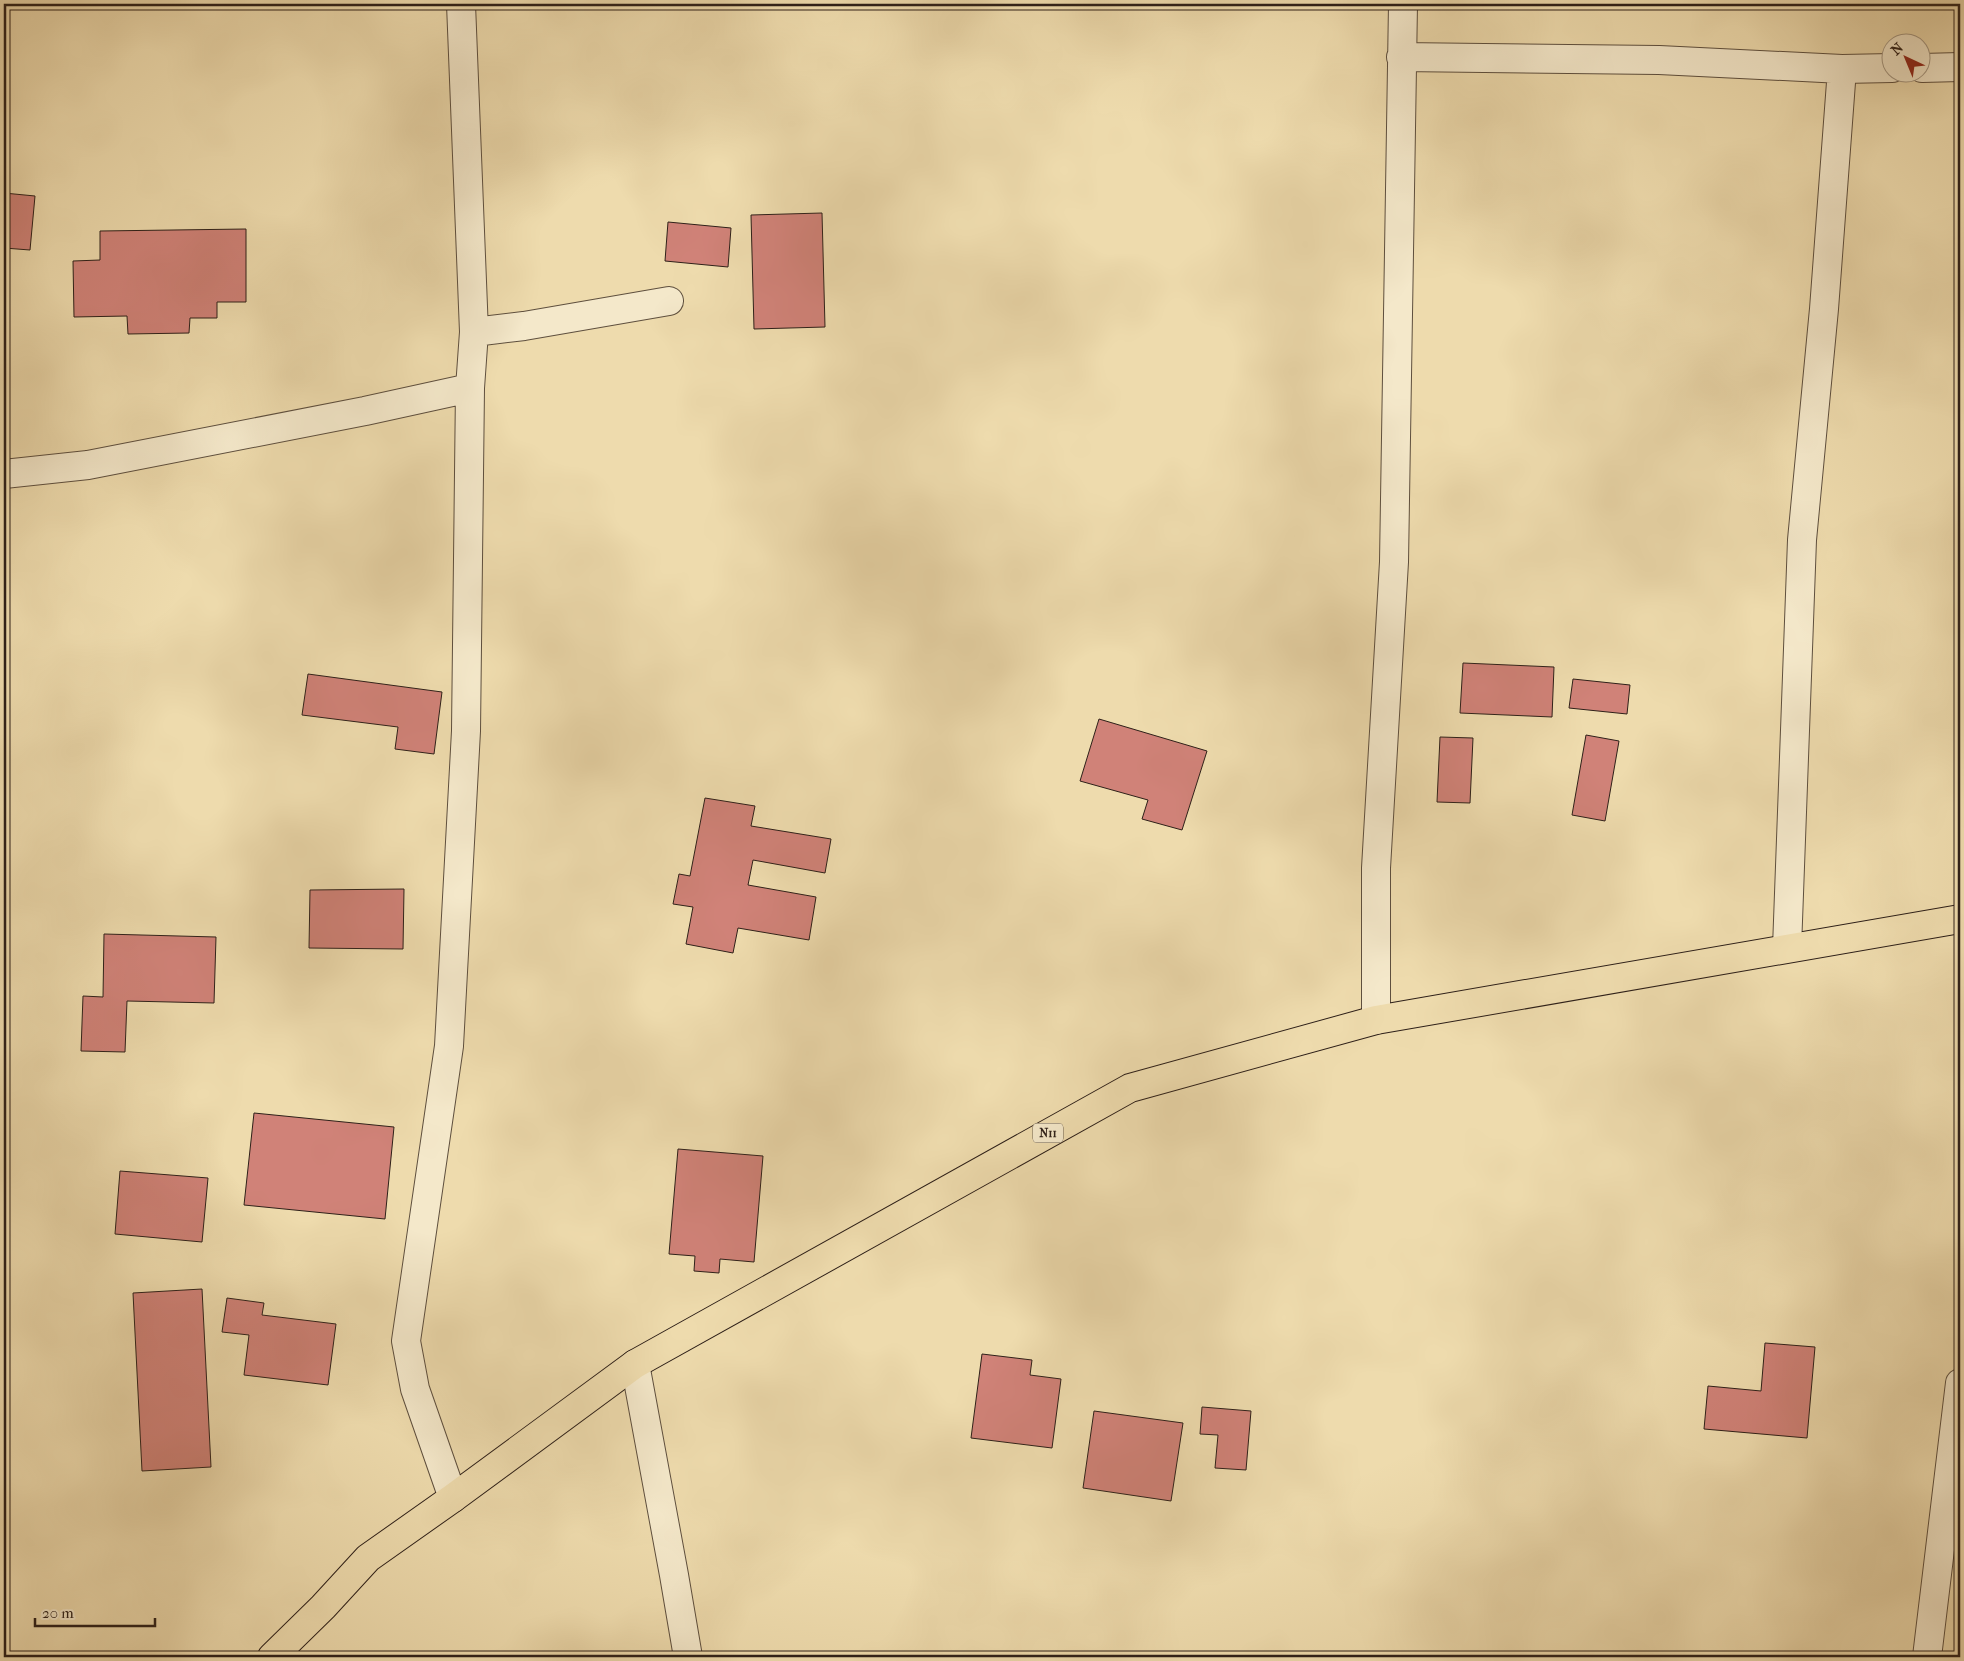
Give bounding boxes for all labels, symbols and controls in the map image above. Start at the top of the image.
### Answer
north arrow [1882,32,1932,82]
text: N [1888,39,1907,59]
road number: N11 [1033,1124,1063,1142]
scale bar [35,1596,155,1628]
text: 20 m [42,1604,74,1622]

